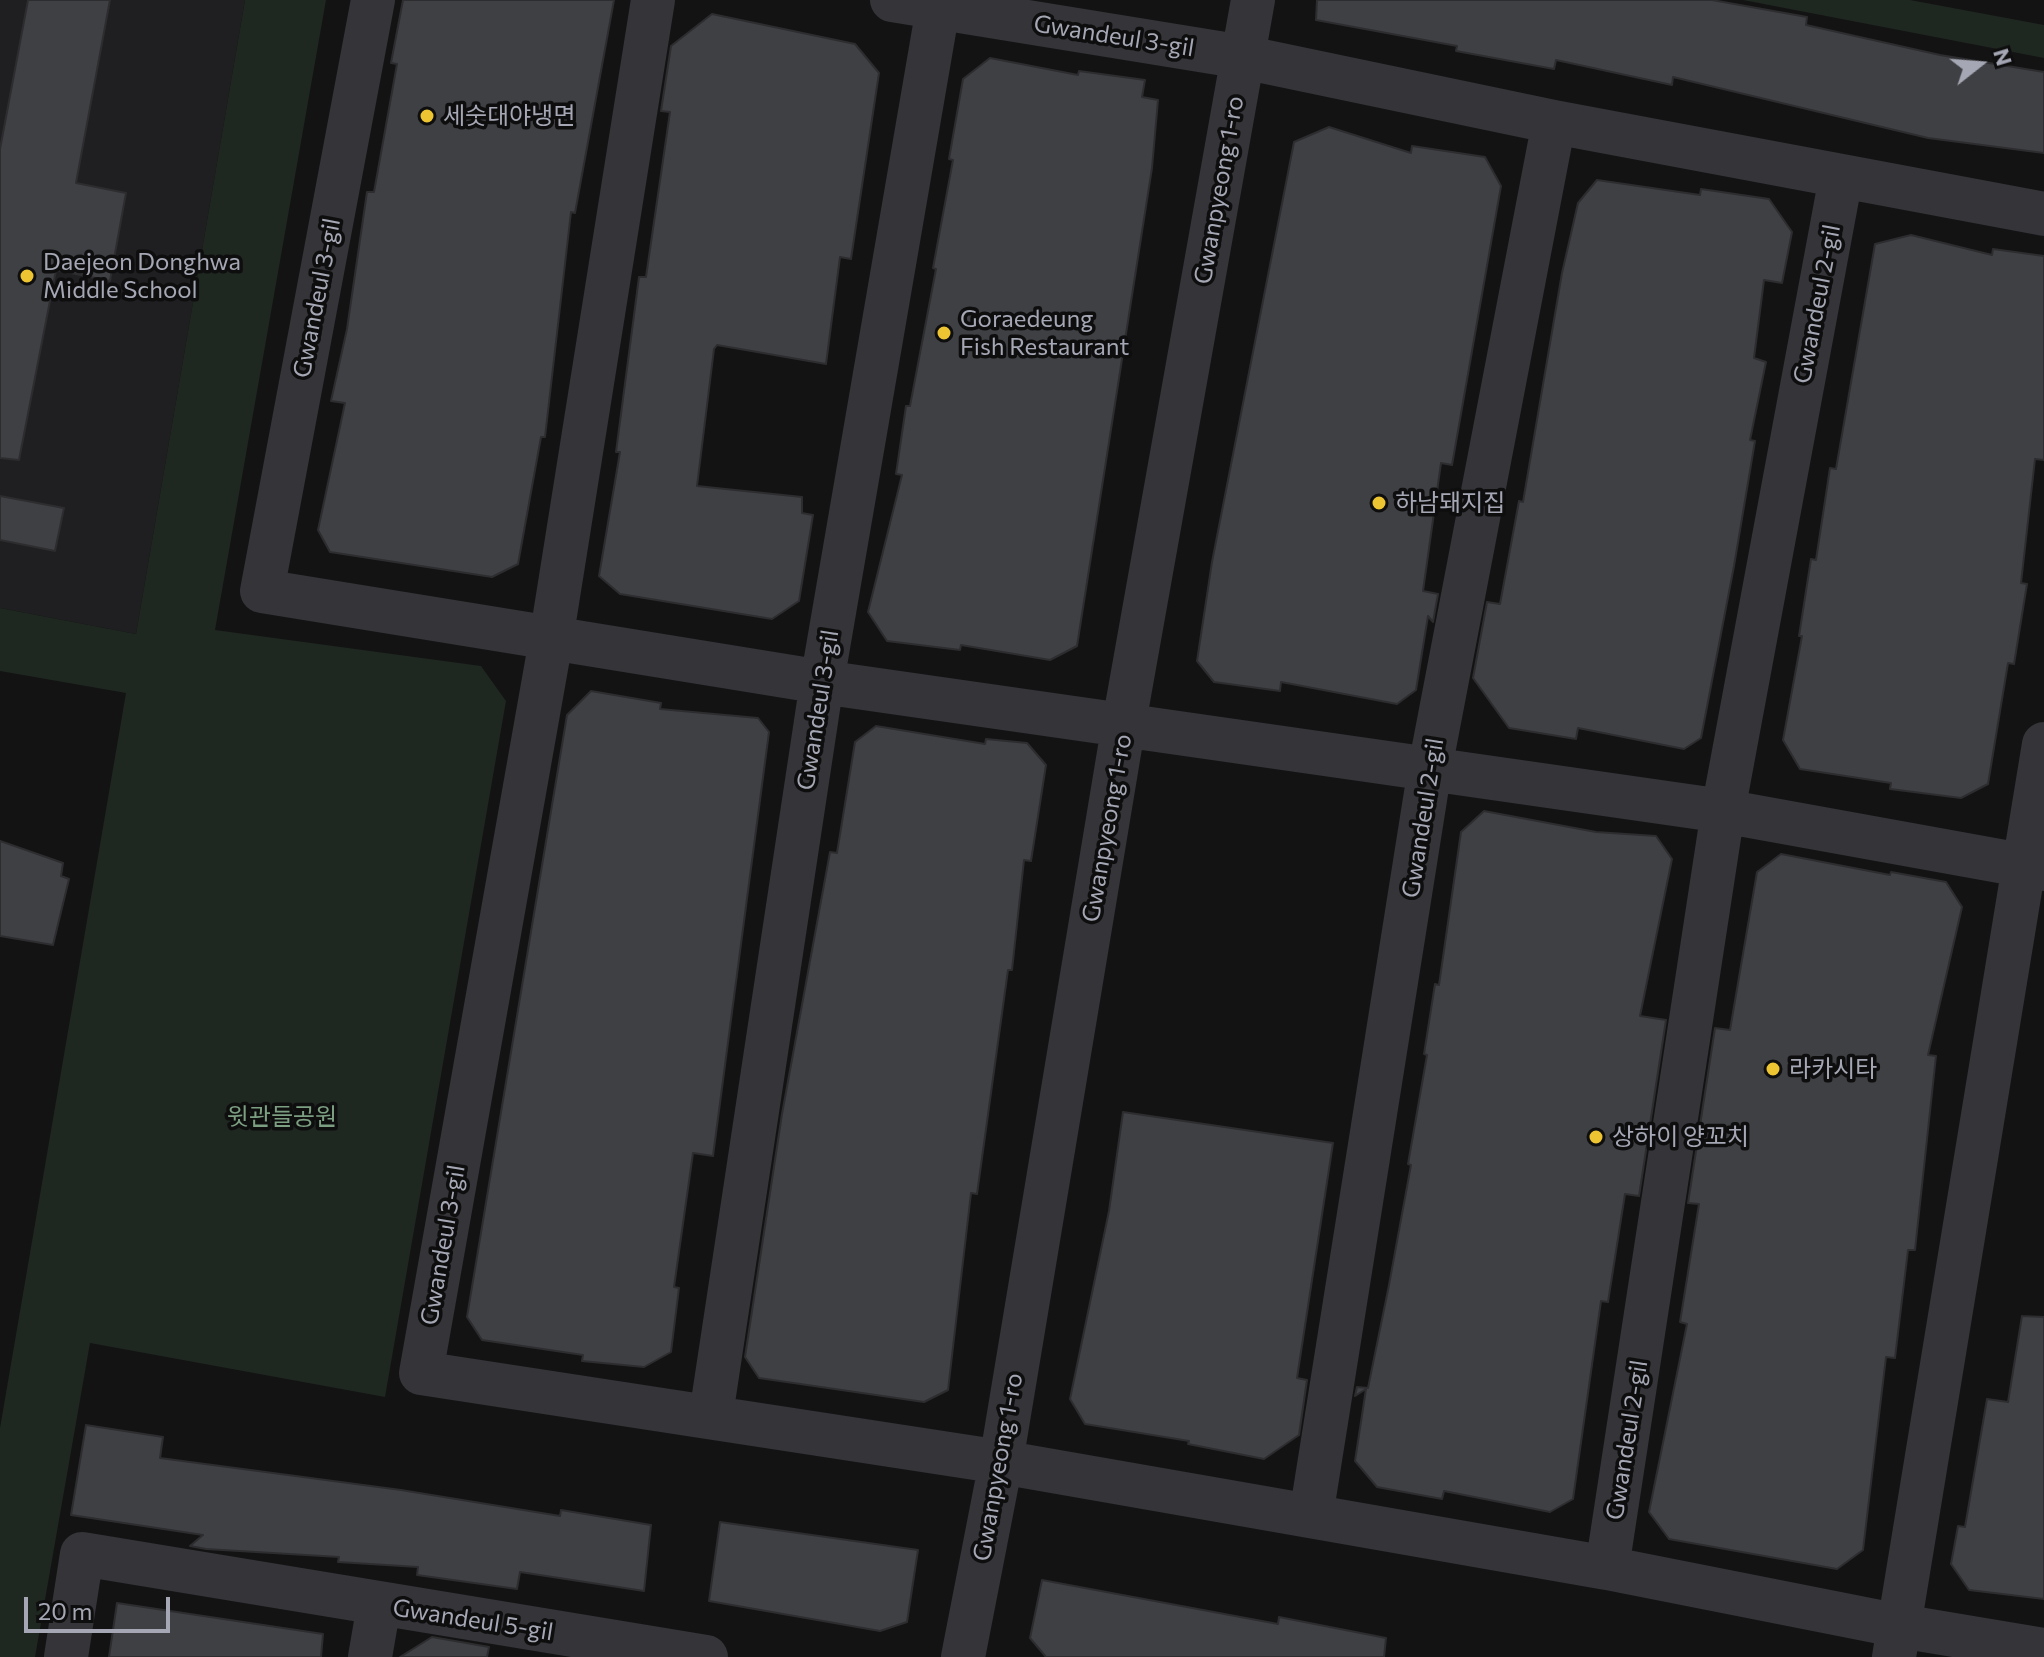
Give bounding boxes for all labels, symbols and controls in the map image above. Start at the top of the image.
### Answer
street label: Gwandeul 3-gil [1032,9,1196,63]
north arrow [1940,24,2020,104]
text: N [1988,45,2019,69]
street label: Gwanpyeong 1-ro [1188,94,1250,286]
place label: 세숫대야냉면 [443,102,575,130]
marker: 세숫대야냉면 [418,107,436,125]
street label: Gwandeul 3-gil [287,216,347,380]
street label: Gwandeul 2-gil [1787,222,1847,386]
place label: Daejeon Donghwa Middle School [43,248,241,304]
marker: Daejeon Donghwa Middle School [18,267,36,285]
place label: Goraedeung Fish Restaurant [960,305,1129,361]
marker: Goraedeung Fish Restaurant [935,324,953,342]
place label: 하남돼지집 [1395,489,1505,517]
marker: 하남돼지집 [1370,494,1388,512]
street label: Gwandeul 3-gil [791,628,845,792]
street label: Gwanpyeong 1-ro [1076,732,1138,924]
street label: Gwandeul 2-gil [1396,736,1450,900]
place label: 라카시타 [1789,1055,1877,1083]
marker: 라카시타 [1764,1060,1782,1078]
park label: 윗관들공원 [227,1103,337,1131]
place label: 상하이 양꼬치 [1612,1123,1749,1151]
marker: 상하이 양꼬치 [1587,1128,1605,1146]
street label: Gwandeul 3-gil [415,1163,471,1327]
street label: Gwandeul 2-gil [1600,1358,1654,1522]
street label: Gwanpyeong 1-ro [967,1371,1029,1563]
scale bar [28,1581,174,1631]
street label: Gwandeul 5-gil [391,1593,555,1647]
text: 20 m [38,1596,92,1625]

